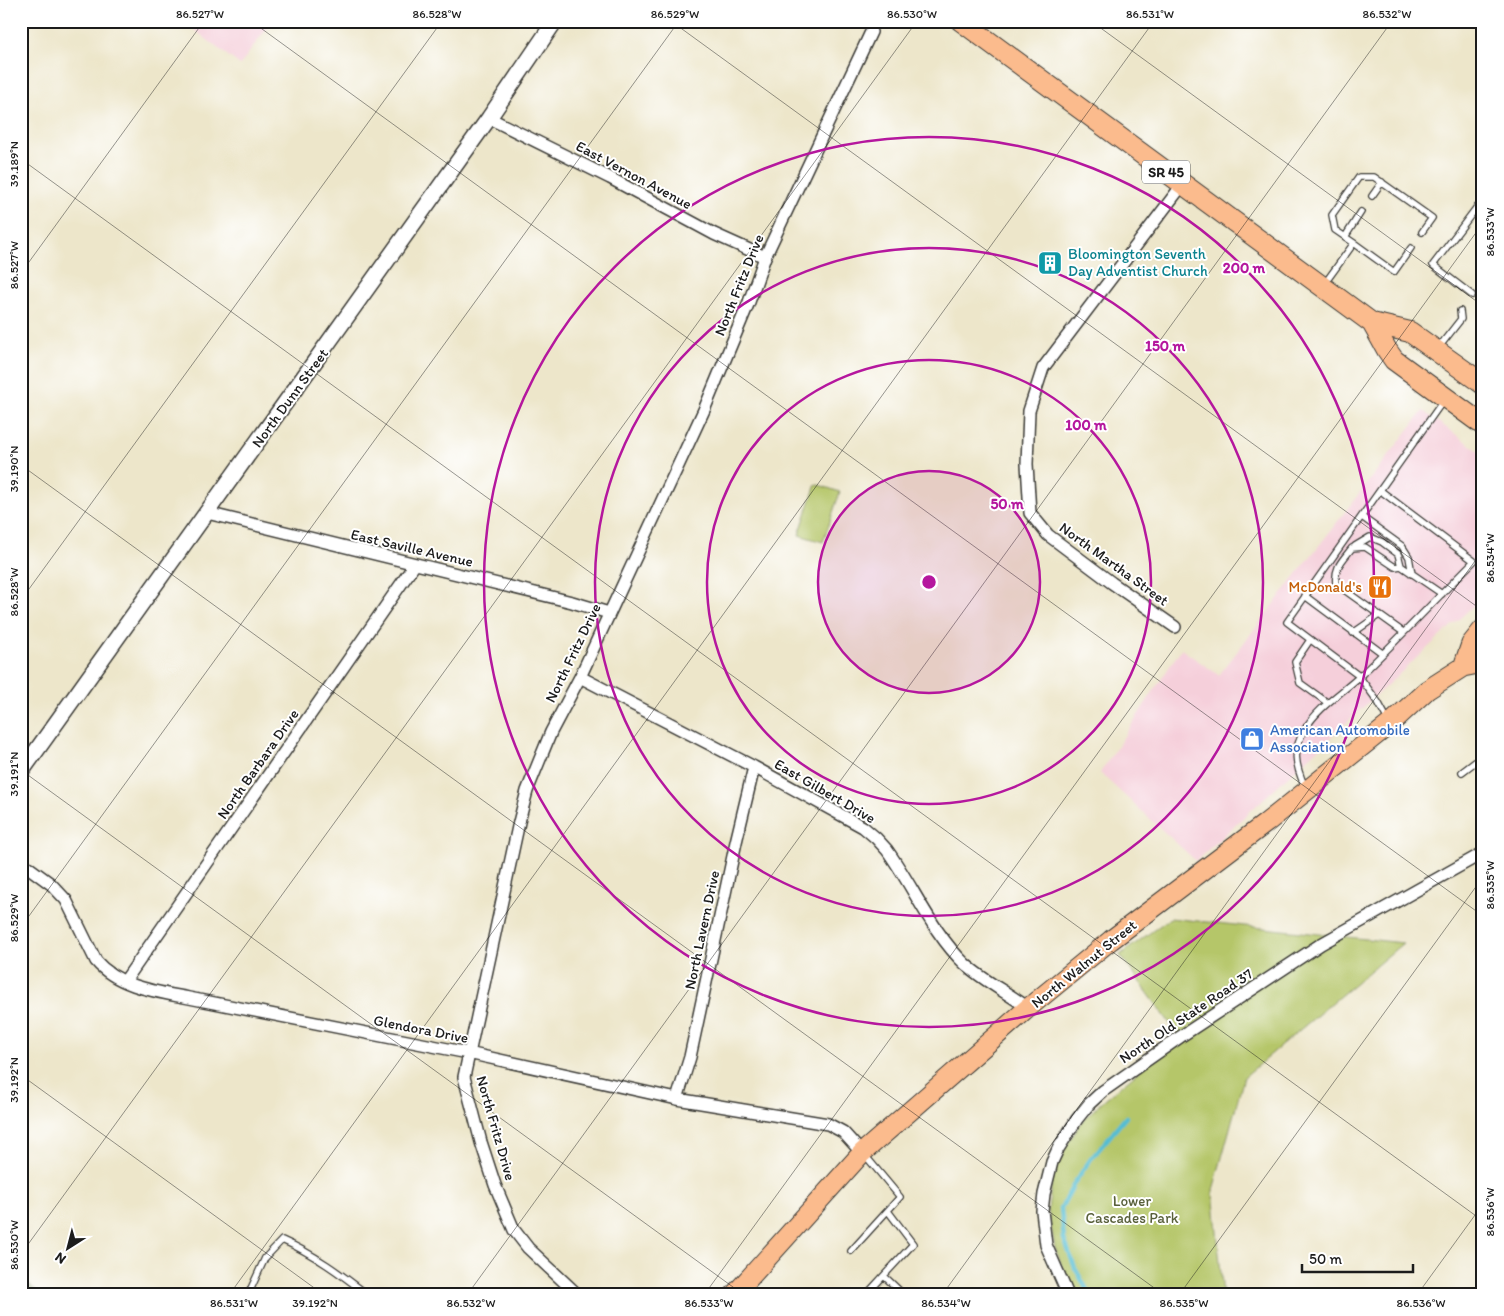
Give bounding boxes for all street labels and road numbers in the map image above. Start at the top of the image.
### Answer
street label: East Vernon Avenue [573,137,695,213]
road number: SR 45 [1142,160,1190,183]
street label: North Fritz Drive [710,232,768,338]
street label: North Dunn Street [248,345,332,451]
street label: North Martha Street [1056,518,1172,610]
street label: East Saville Avenue [349,525,475,571]
street label: North Fritz Drive [541,600,605,706]
street label: North Barbara Drive [213,706,303,822]
street label: East Gilbert Drive [771,755,879,827]
street label: North Lavern Drive [681,869,723,991]
street label: North Walnut Street [1028,916,1141,1012]
street label: North Old State Road 37 [1116,964,1257,1067]
street label: Glendora Drive [372,1011,470,1047]
street label: North Fritz Drive [472,1074,520,1182]

